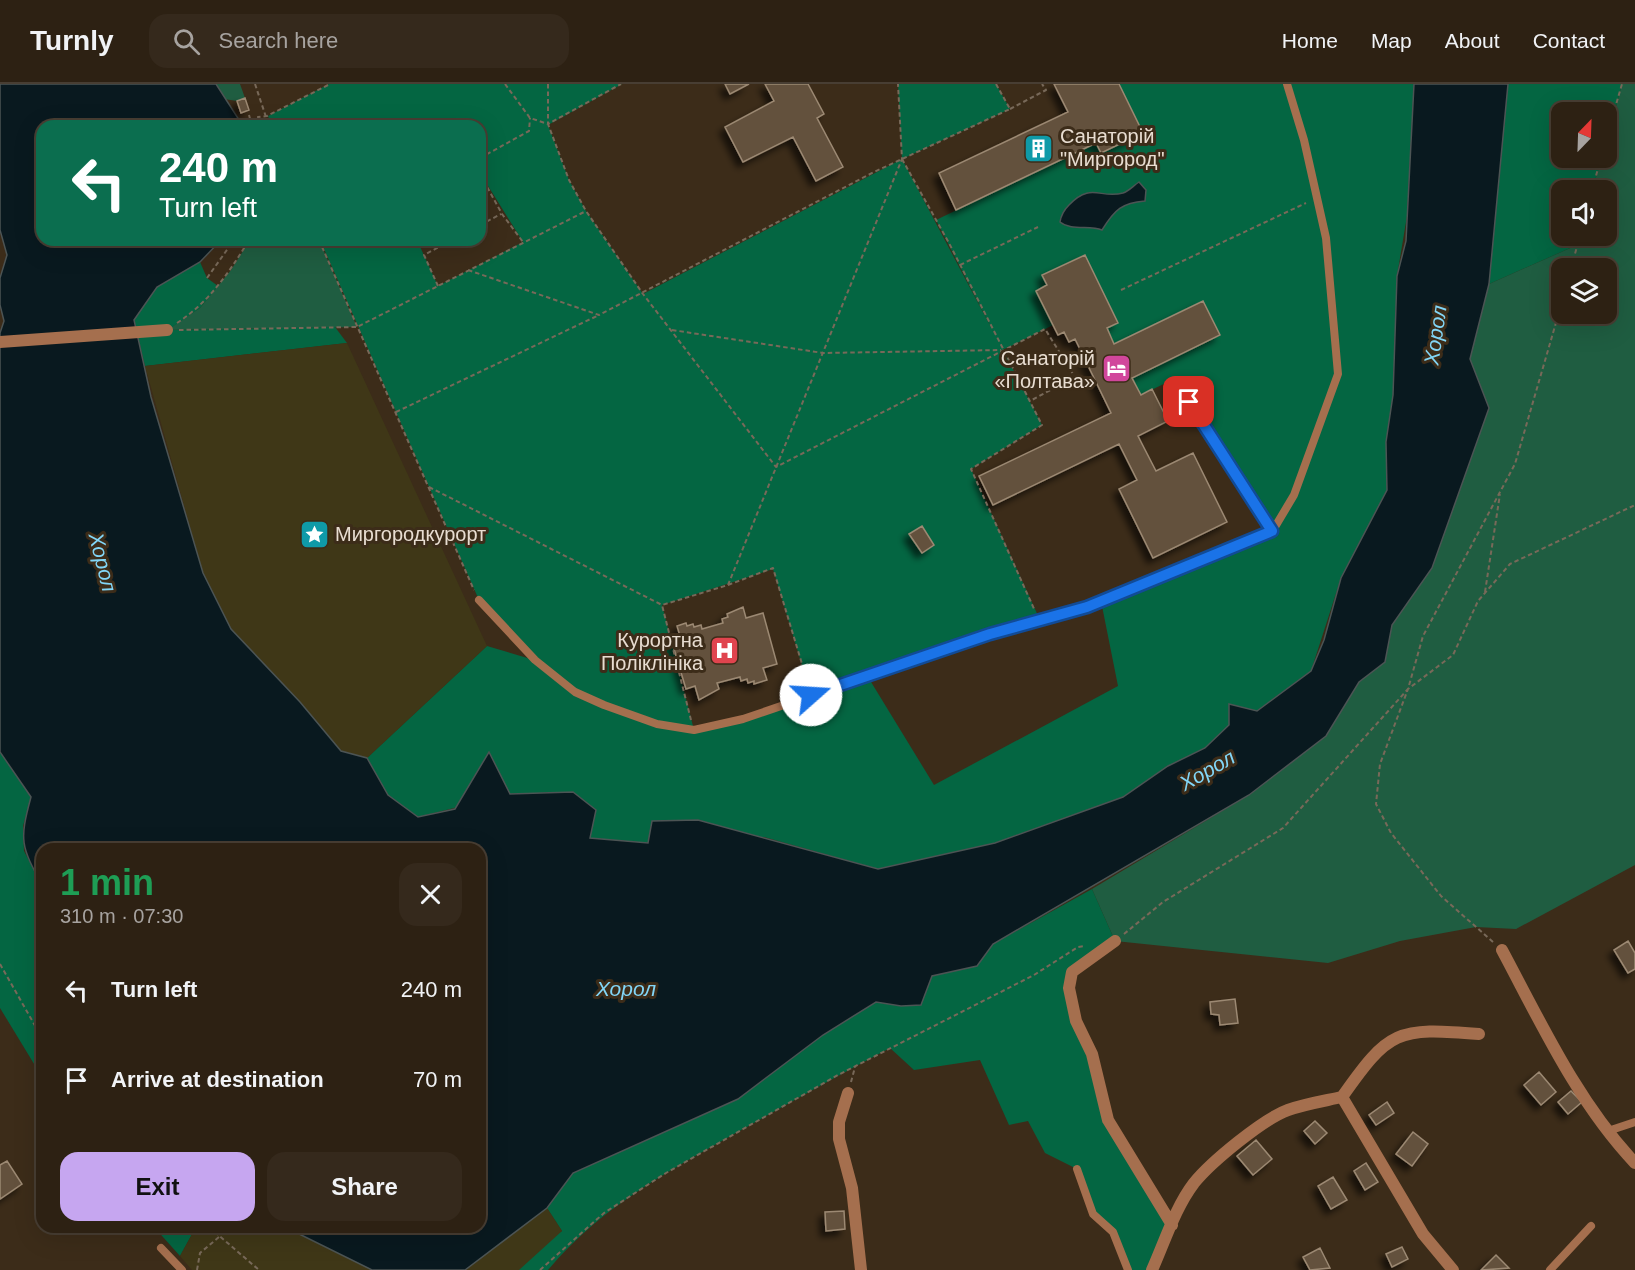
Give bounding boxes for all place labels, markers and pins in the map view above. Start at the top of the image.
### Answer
place label: Санаторій "Миргород" [1060,125,1165,170]
building icon: Санаторій "Миргород" [1023,132,1055,164]
place label: Санаторій «Полтава» [994,347,1095,392]
hotel icon: Санаторій «Полтава» [1100,353,1132,385]
pin [1163,376,1214,427]
place icon: Миргородкурорт [298,518,330,550]
place label: Миргородкурорт [335,523,486,545]
place label: Курортна Поліклініка [601,629,704,674]
hospital icon: Курортна Поліклініка [708,635,740,667]

